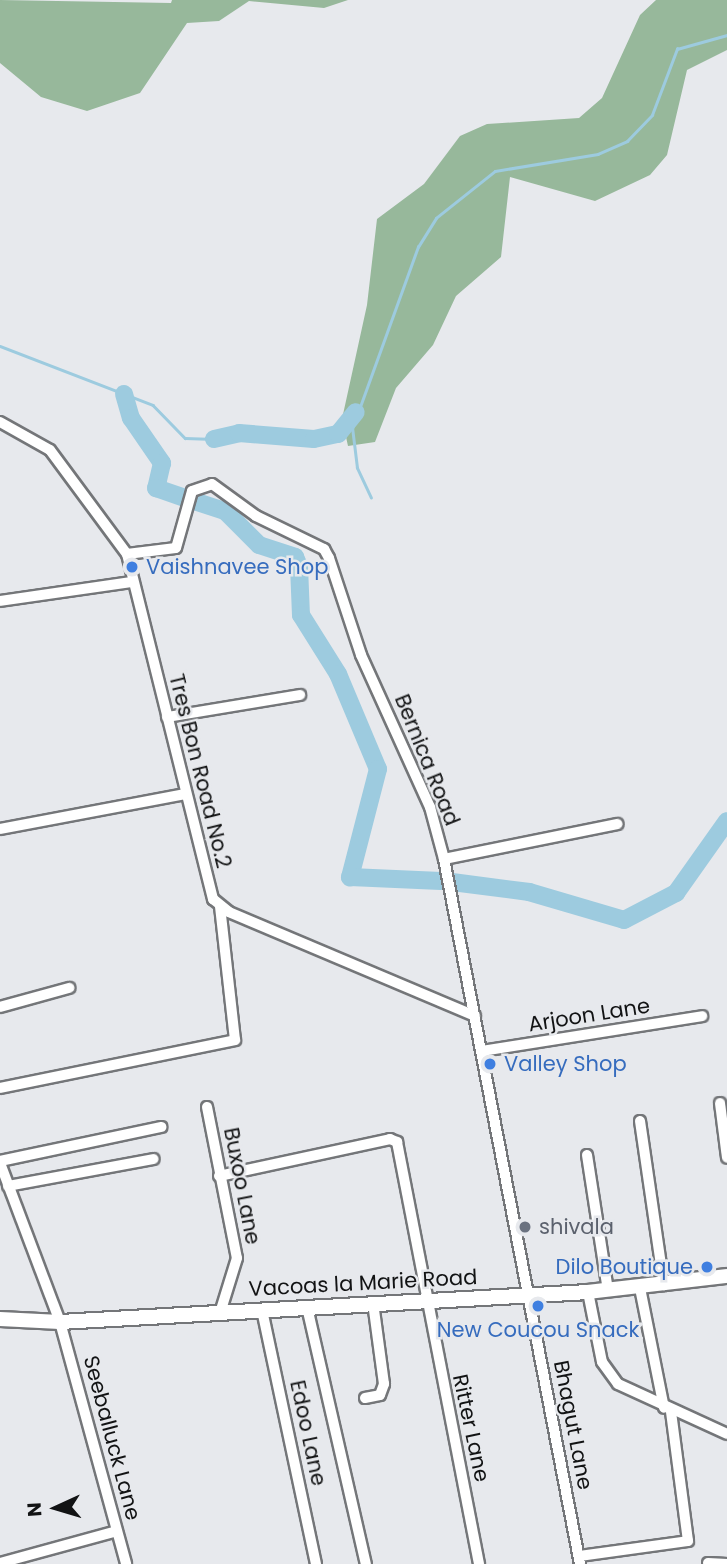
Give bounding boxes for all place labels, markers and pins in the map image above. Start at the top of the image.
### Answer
place label: Vaishnavee Shop [146,554,328,580]
marker: Vaishnavee Shop [124,559,140,575]
place label: Valley Shop [504,1051,627,1077]
marker: Valley Shop [482,1056,498,1072]
place label: shivala [539,1214,614,1240]
marker: shivala [517,1219,533,1235]
place label: Dilo Boutique [556,1254,693,1280]
marker: Dilo Boutique [699,1259,715,1275]
marker: New Coucou Snack [530,1298,546,1314]
place label: New Coucou Snack [437,1317,639,1343]

